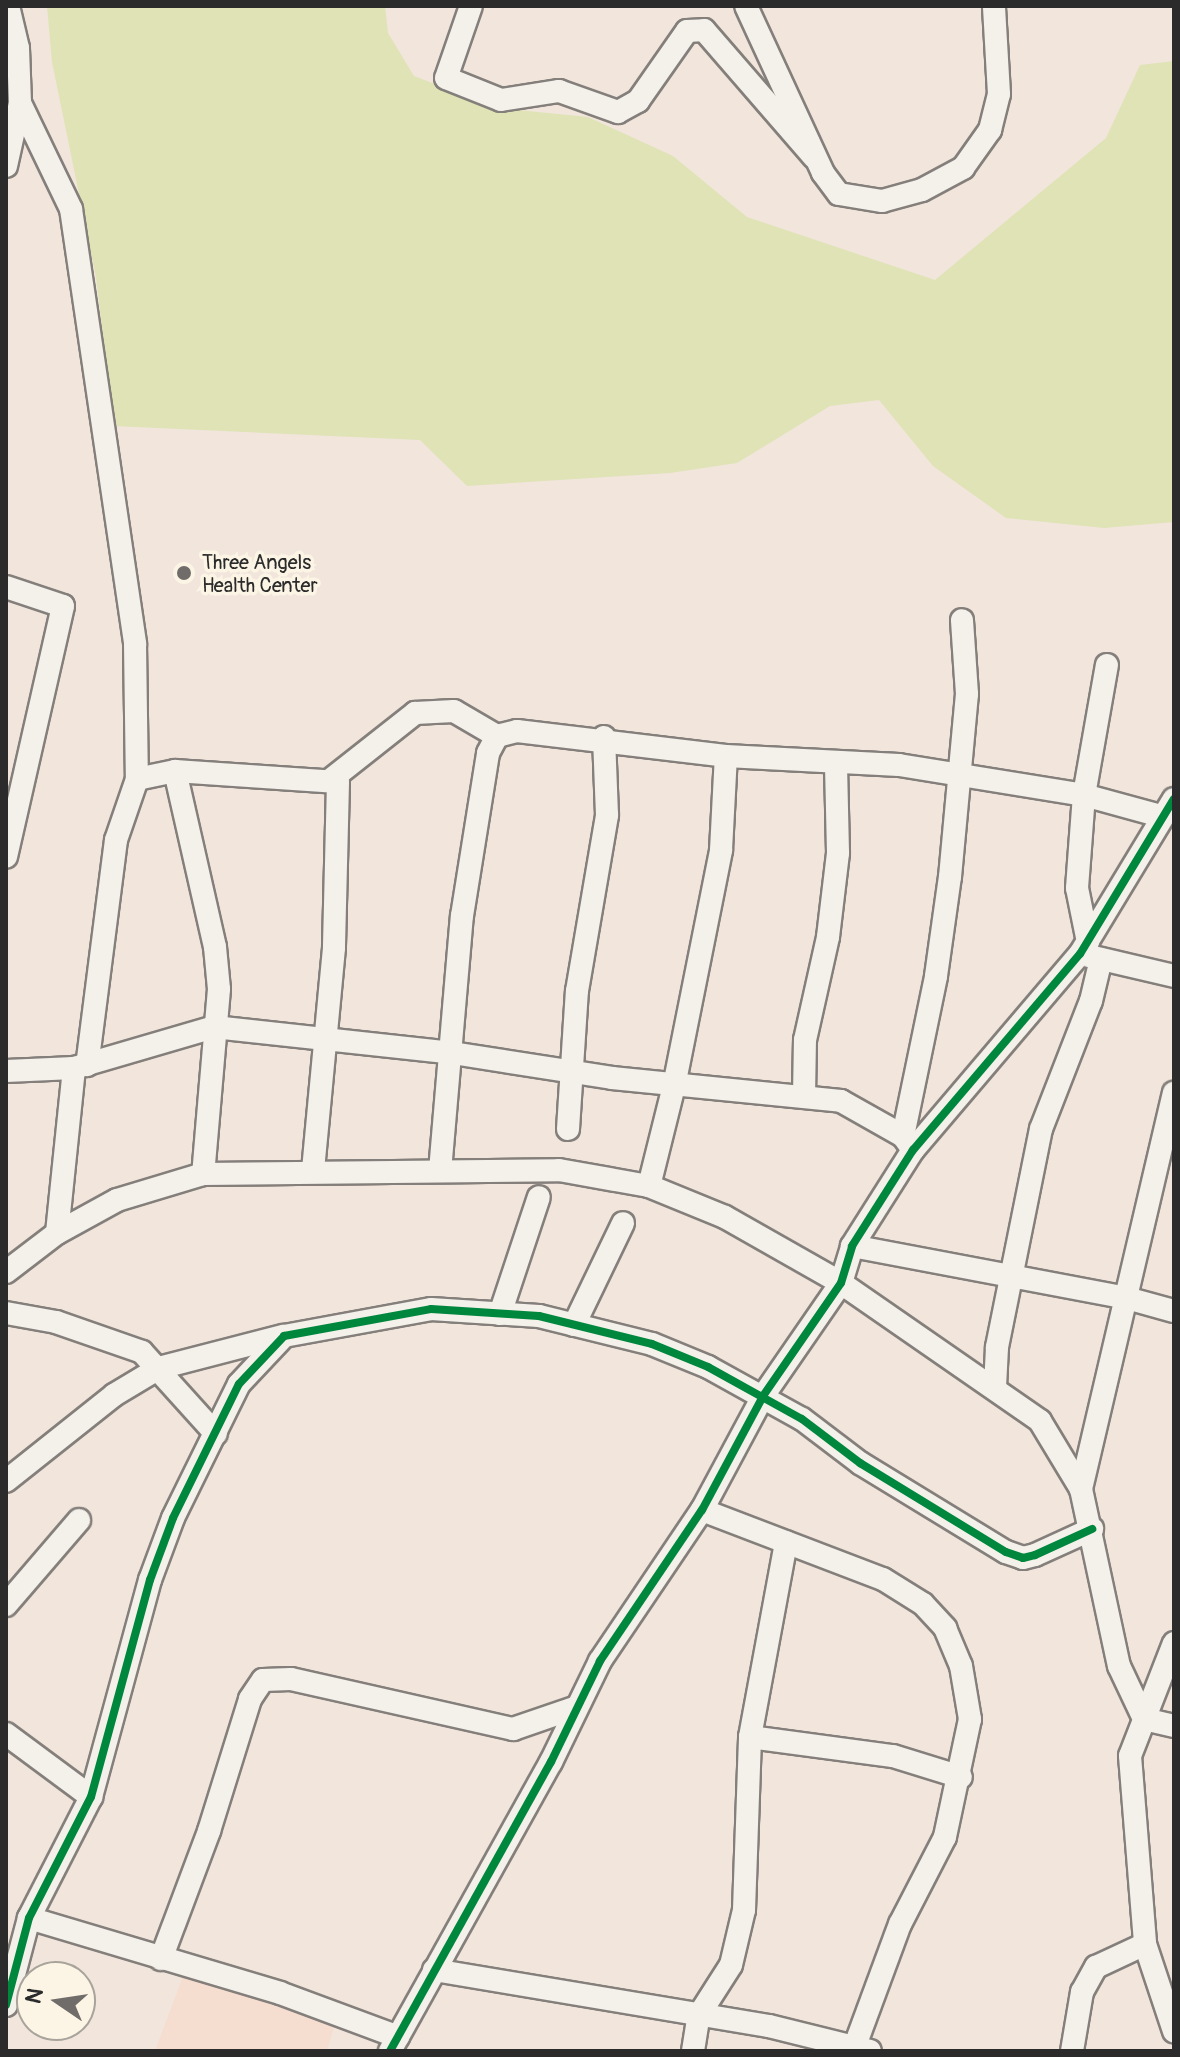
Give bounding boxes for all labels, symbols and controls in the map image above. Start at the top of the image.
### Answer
place label: Three Angels Health Center [202,550,318,597]
marker: Three Angels Health Center [173,562,195,584]
north arrow [16,1961,96,2041]
text: N [19,1986,50,2006]

